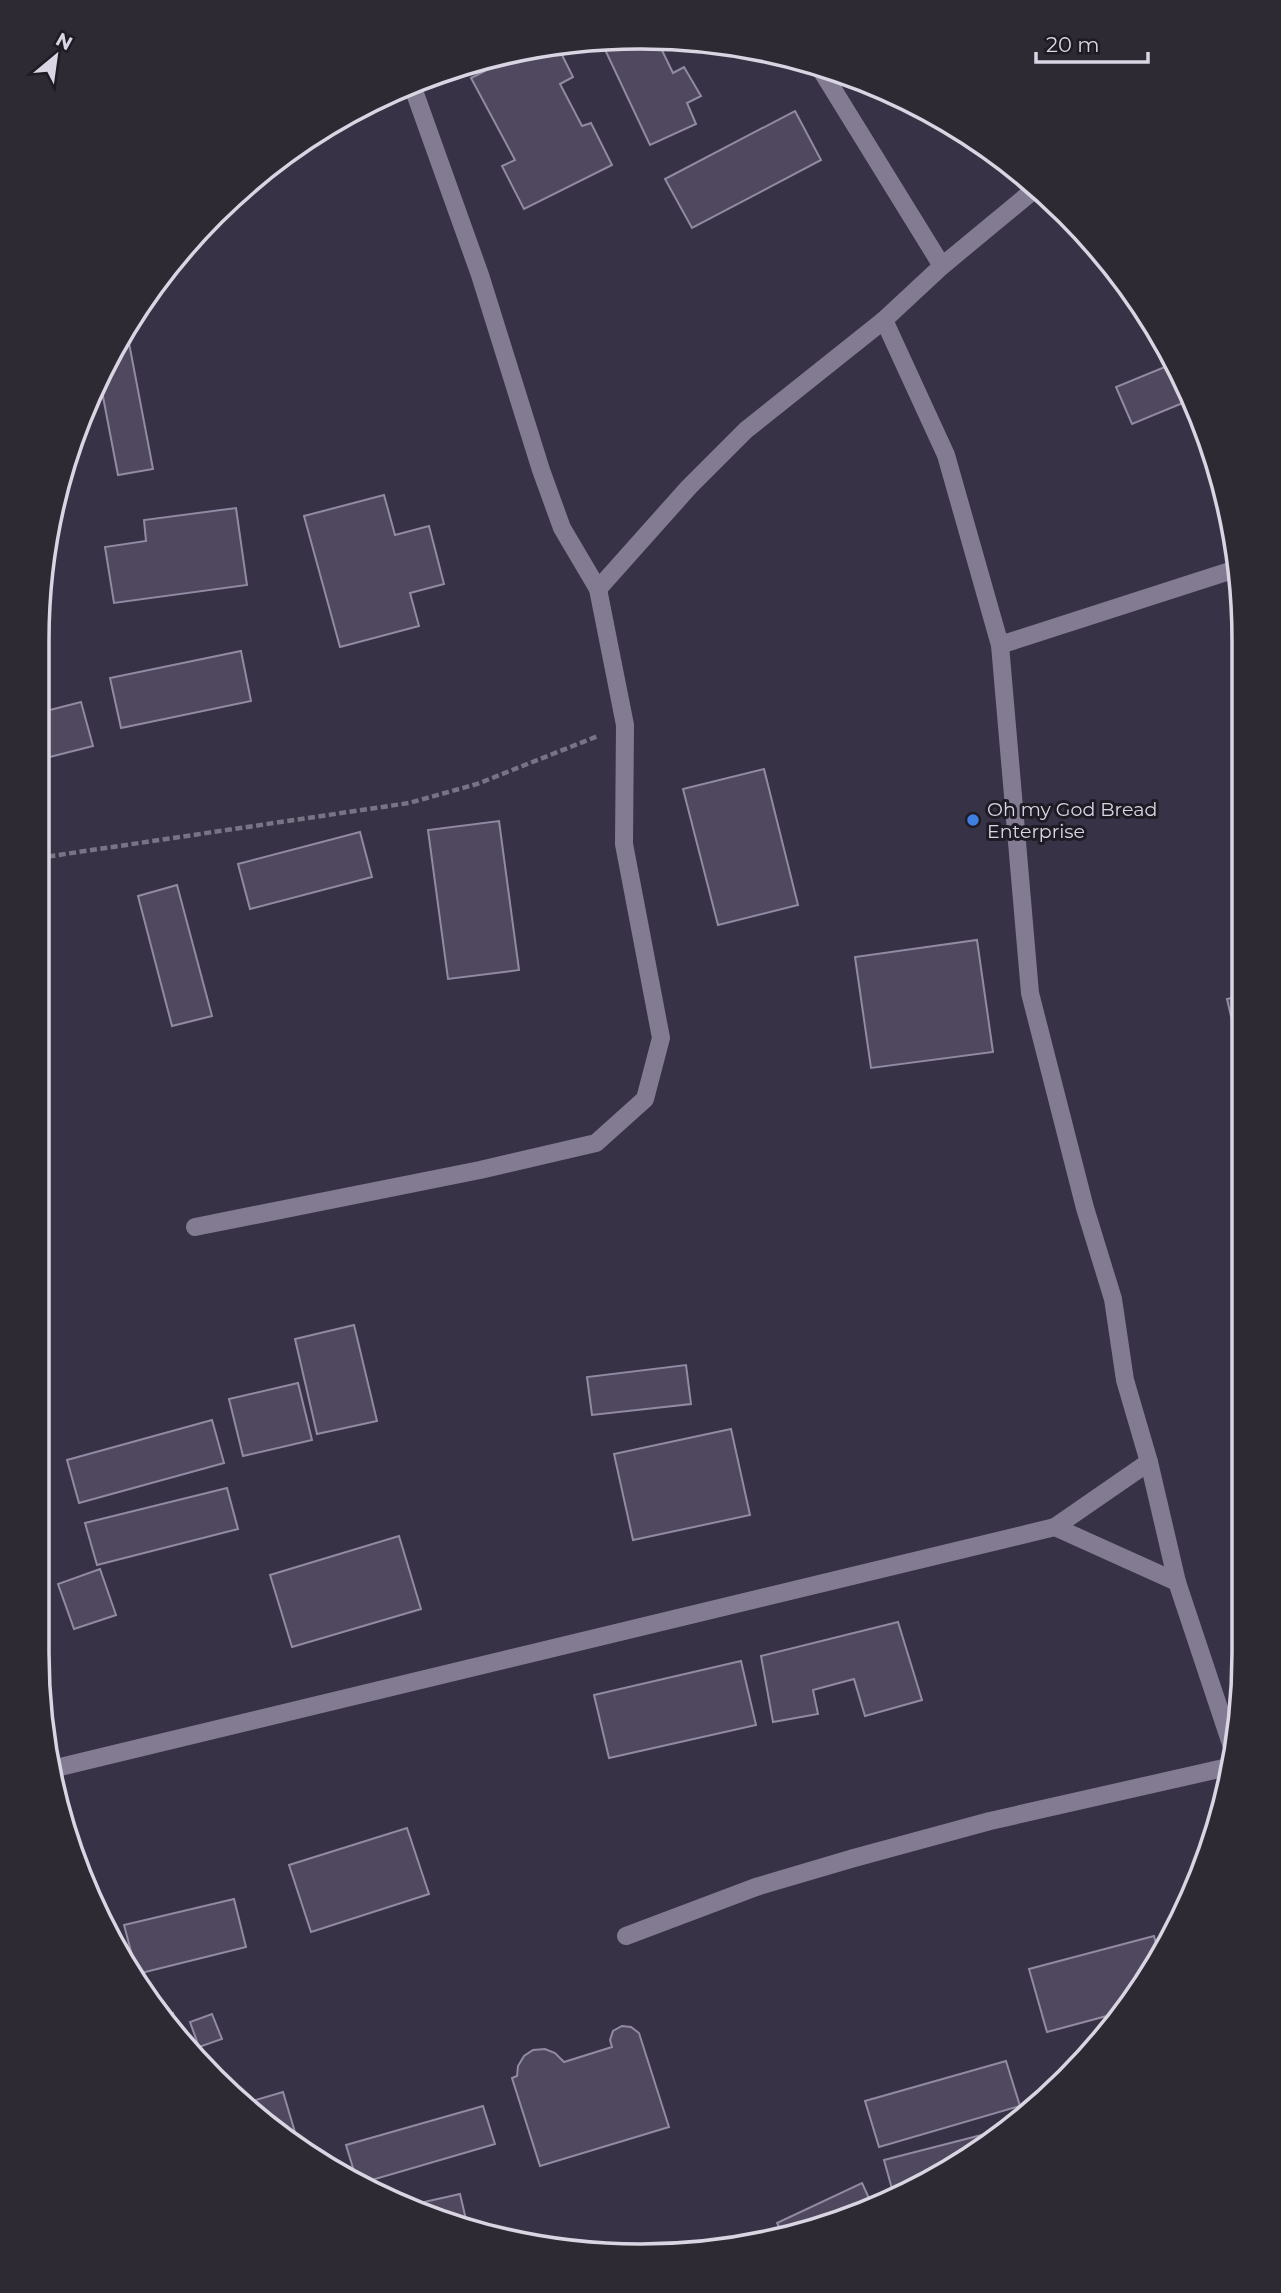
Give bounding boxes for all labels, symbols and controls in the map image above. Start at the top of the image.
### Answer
north arrow [21,21,91,91]
scale bar [1036,21,1148,65]
text: N [52,28,76,55]
text: 20 m [1046,32,1100,57]
place label: Oh my God Bread Enterprise [987,798,1157,843]
marker: Oh my God Bread Enterprise [965,812,981,828]

